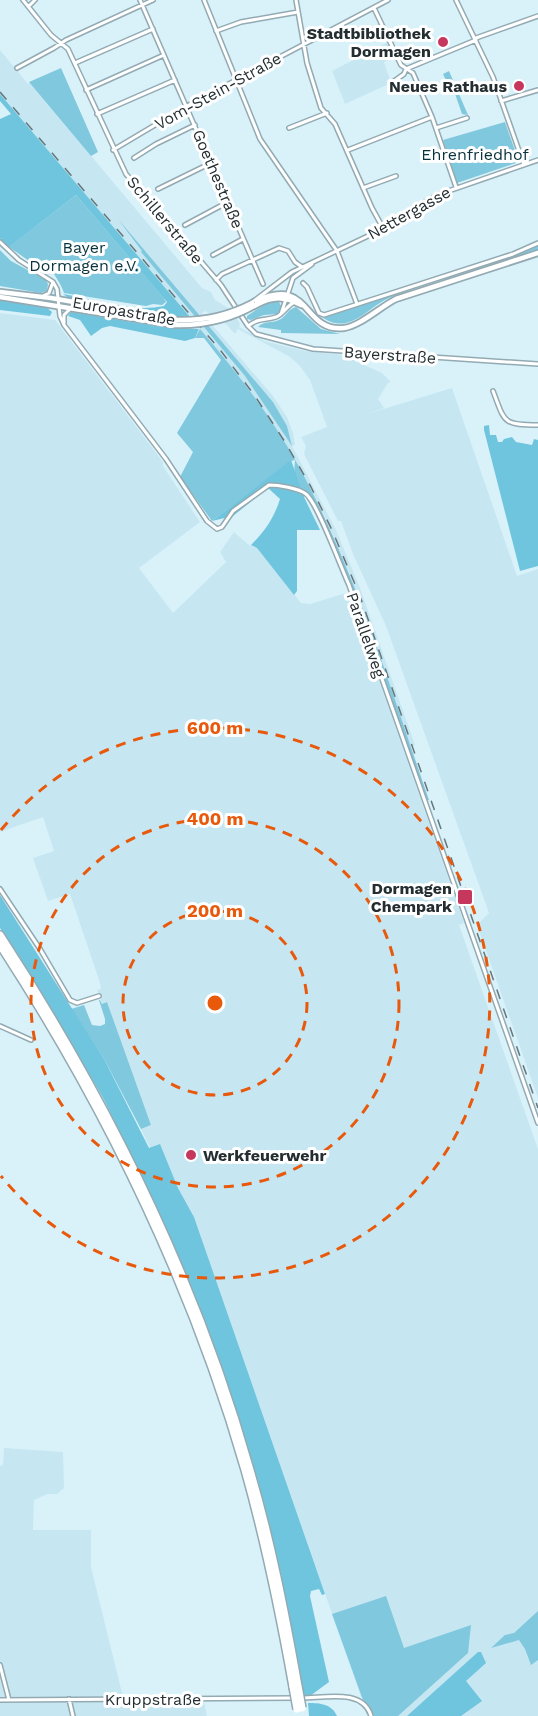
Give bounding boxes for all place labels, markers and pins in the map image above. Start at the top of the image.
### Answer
place label: Stadtbibliothek Dormagen [307,24,431,61]
marker: Stadtbibliothek Dormagen [436,35,450,49]
place label: Neues Rathaus [389,77,507,96]
marker: Neues Rathaus [512,79,526,93]
place label: Dormagen Chempark [371,879,452,916]
marker: Dormagen Chempark [456,888,474,906]
centre of rings [205,993,225,1013]
place label: Werkfeuerwehr [203,1146,326,1165]
marker: Werkfeuerwehr [184,1148,198,1162]

